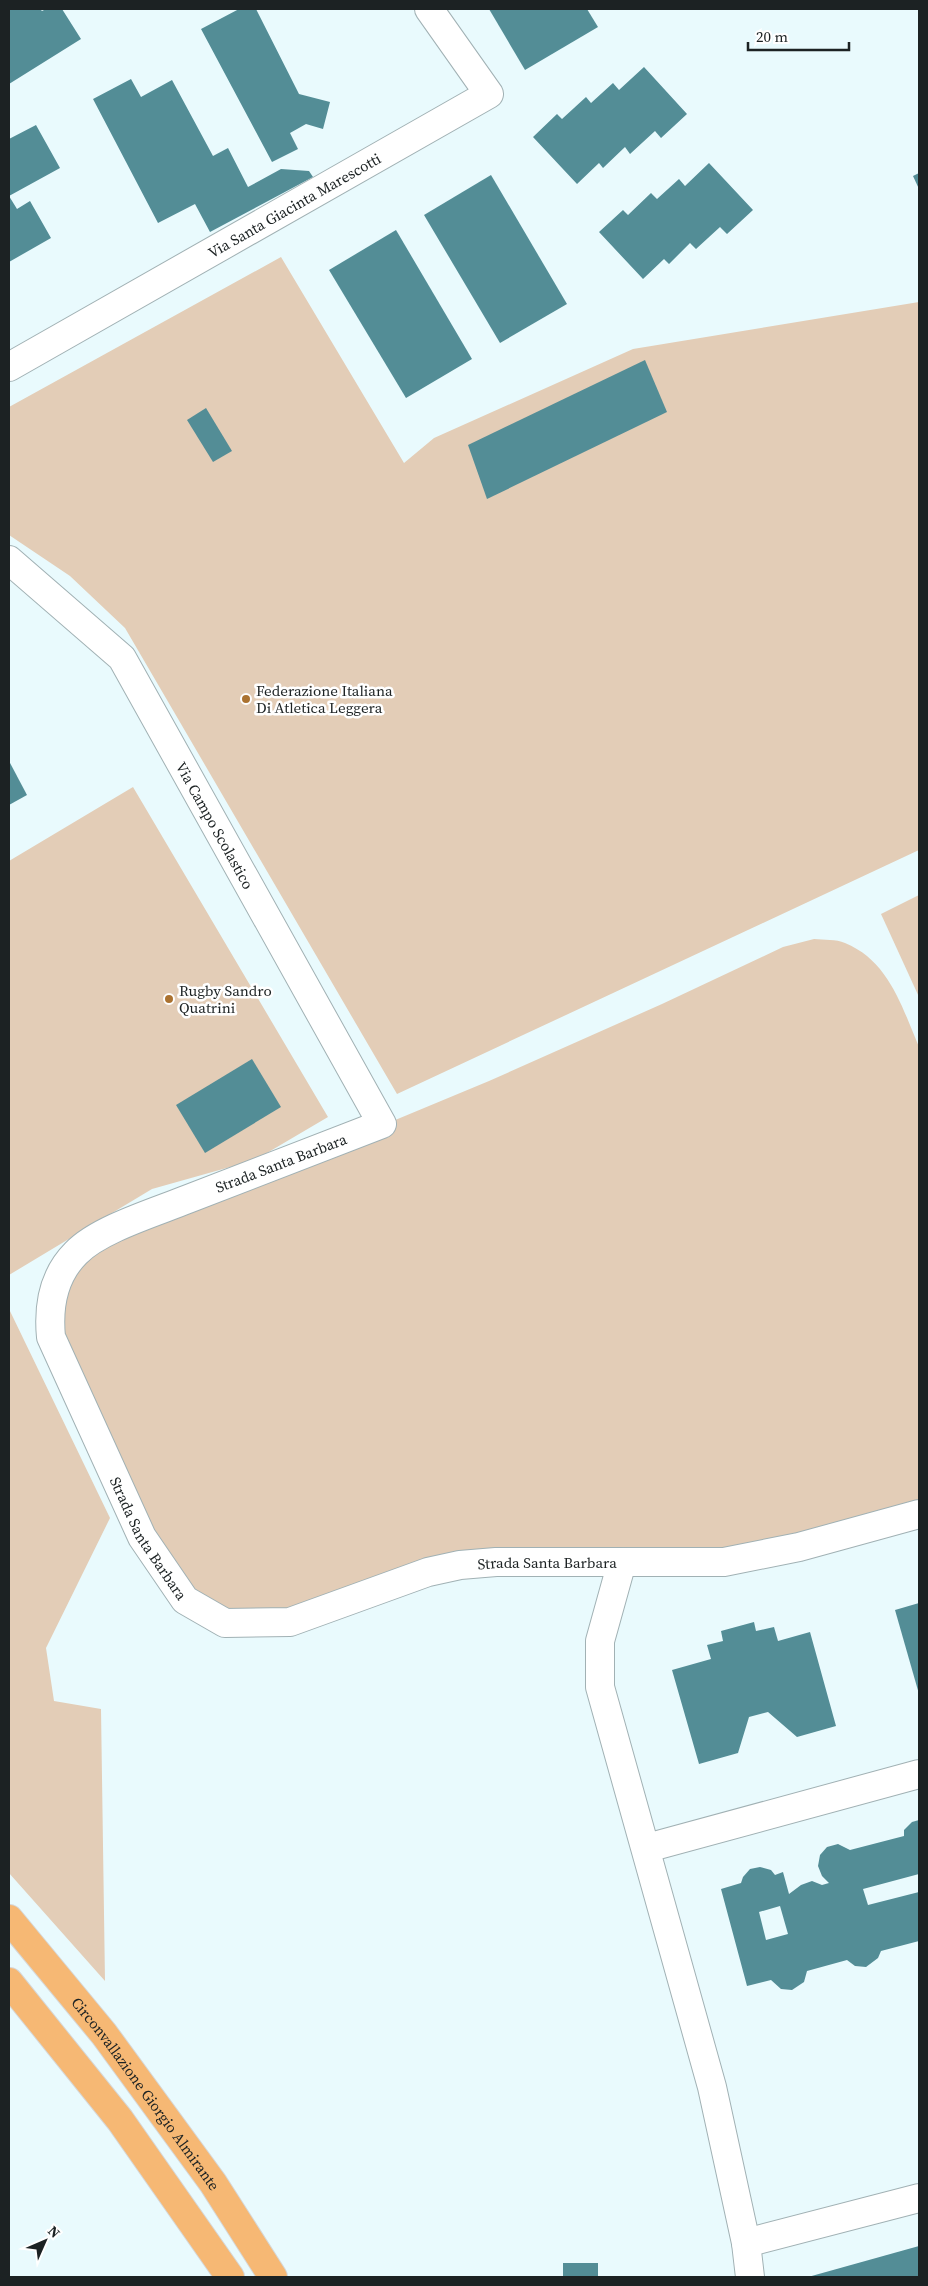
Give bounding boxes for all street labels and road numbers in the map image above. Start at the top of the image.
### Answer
street label: Via Santa Giacinta Marescotti [204,147,384,262]
street label: Via Campo Scolastico [171,758,259,893]
street label: Strada Santa Barbara [212,1128,350,1198]
street label: Strada Santa Barbara [105,1473,193,1604]
street label: Strada Santa Barbara [477,1551,617,1574]
street label: Circonvallazione Giorgio Almirante [67,1992,226,2194]

